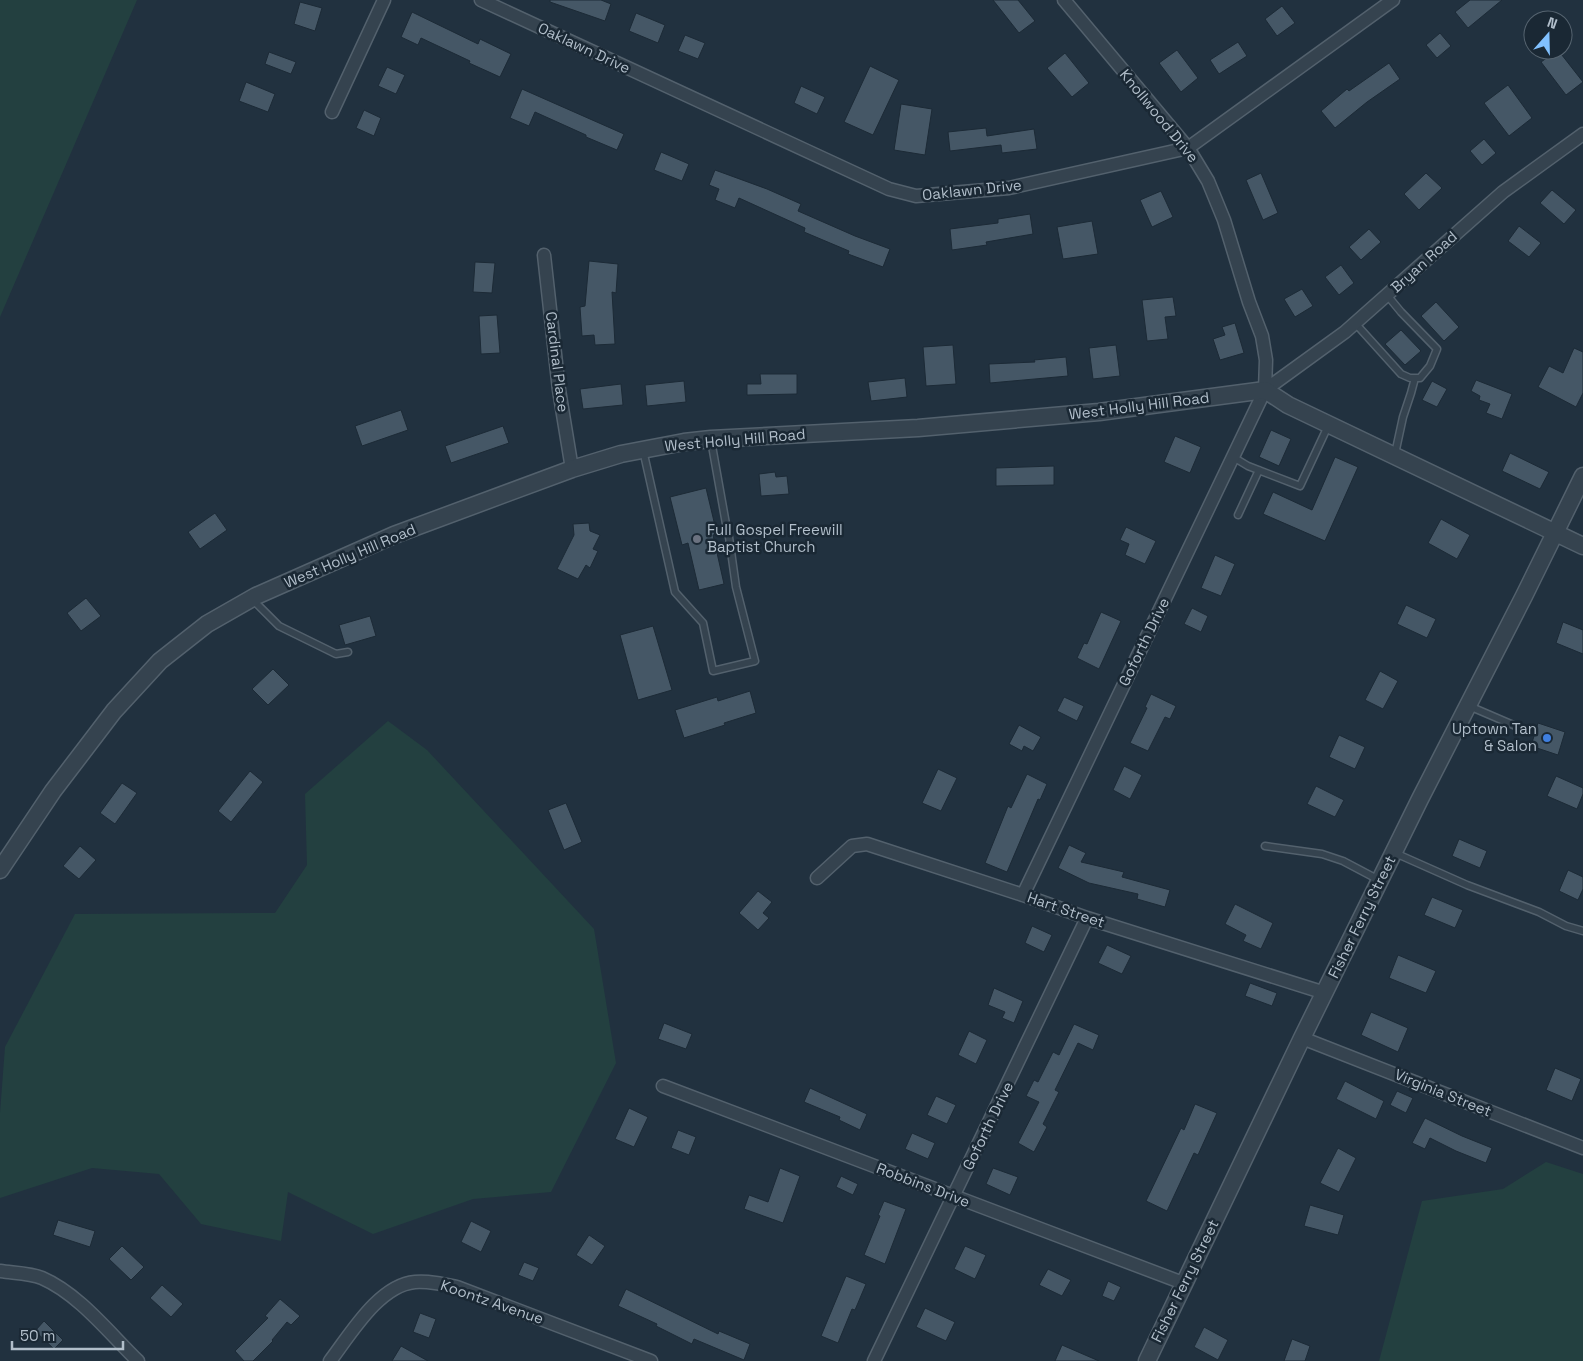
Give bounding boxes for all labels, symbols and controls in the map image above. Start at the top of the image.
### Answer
north arrow [1523,10,1573,60]
text: N [1545,13,1560,33]
street label: Oaklawn Drive [535,18,634,77]
street label: Knollwood Drive [1116,65,1203,166]
street label: Oaklawn Drive [921,175,1023,204]
street label: Bryan Road [1386,227,1461,297]
street label: Cardinal Place [542,311,573,413]
street label: West Holly Hill Road [1068,387,1210,424]
street label: West Holly Hill Road [664,424,806,455]
street label: West Holly Hill Road [281,519,419,592]
place label: Full Gospel Freewill Baptist Church [707,520,843,556]
marker: Full Gospel Freewill Baptist Church [691,533,703,545]
street label: Goforth Drive [1114,594,1173,689]
place label: Uptown Tan & Salon [1452,719,1537,755]
marker: Uptown Tan & Salon [1541,732,1553,744]
street label: Fisher Ferry Street [1324,852,1400,981]
street label: Hart Street [1025,887,1108,932]
street label: Virginia Street [1392,1064,1495,1121]
street label: Goforth Drive [958,1078,1017,1173]
street label: Robbins Drive [874,1158,973,1211]
street label: Fisher Ferry Street [1147,1216,1223,1345]
street label: Koontz Avenue [438,1275,546,1328]
scale bar [12,1318,124,1350]
text: 50 m [20,1326,55,1345]

